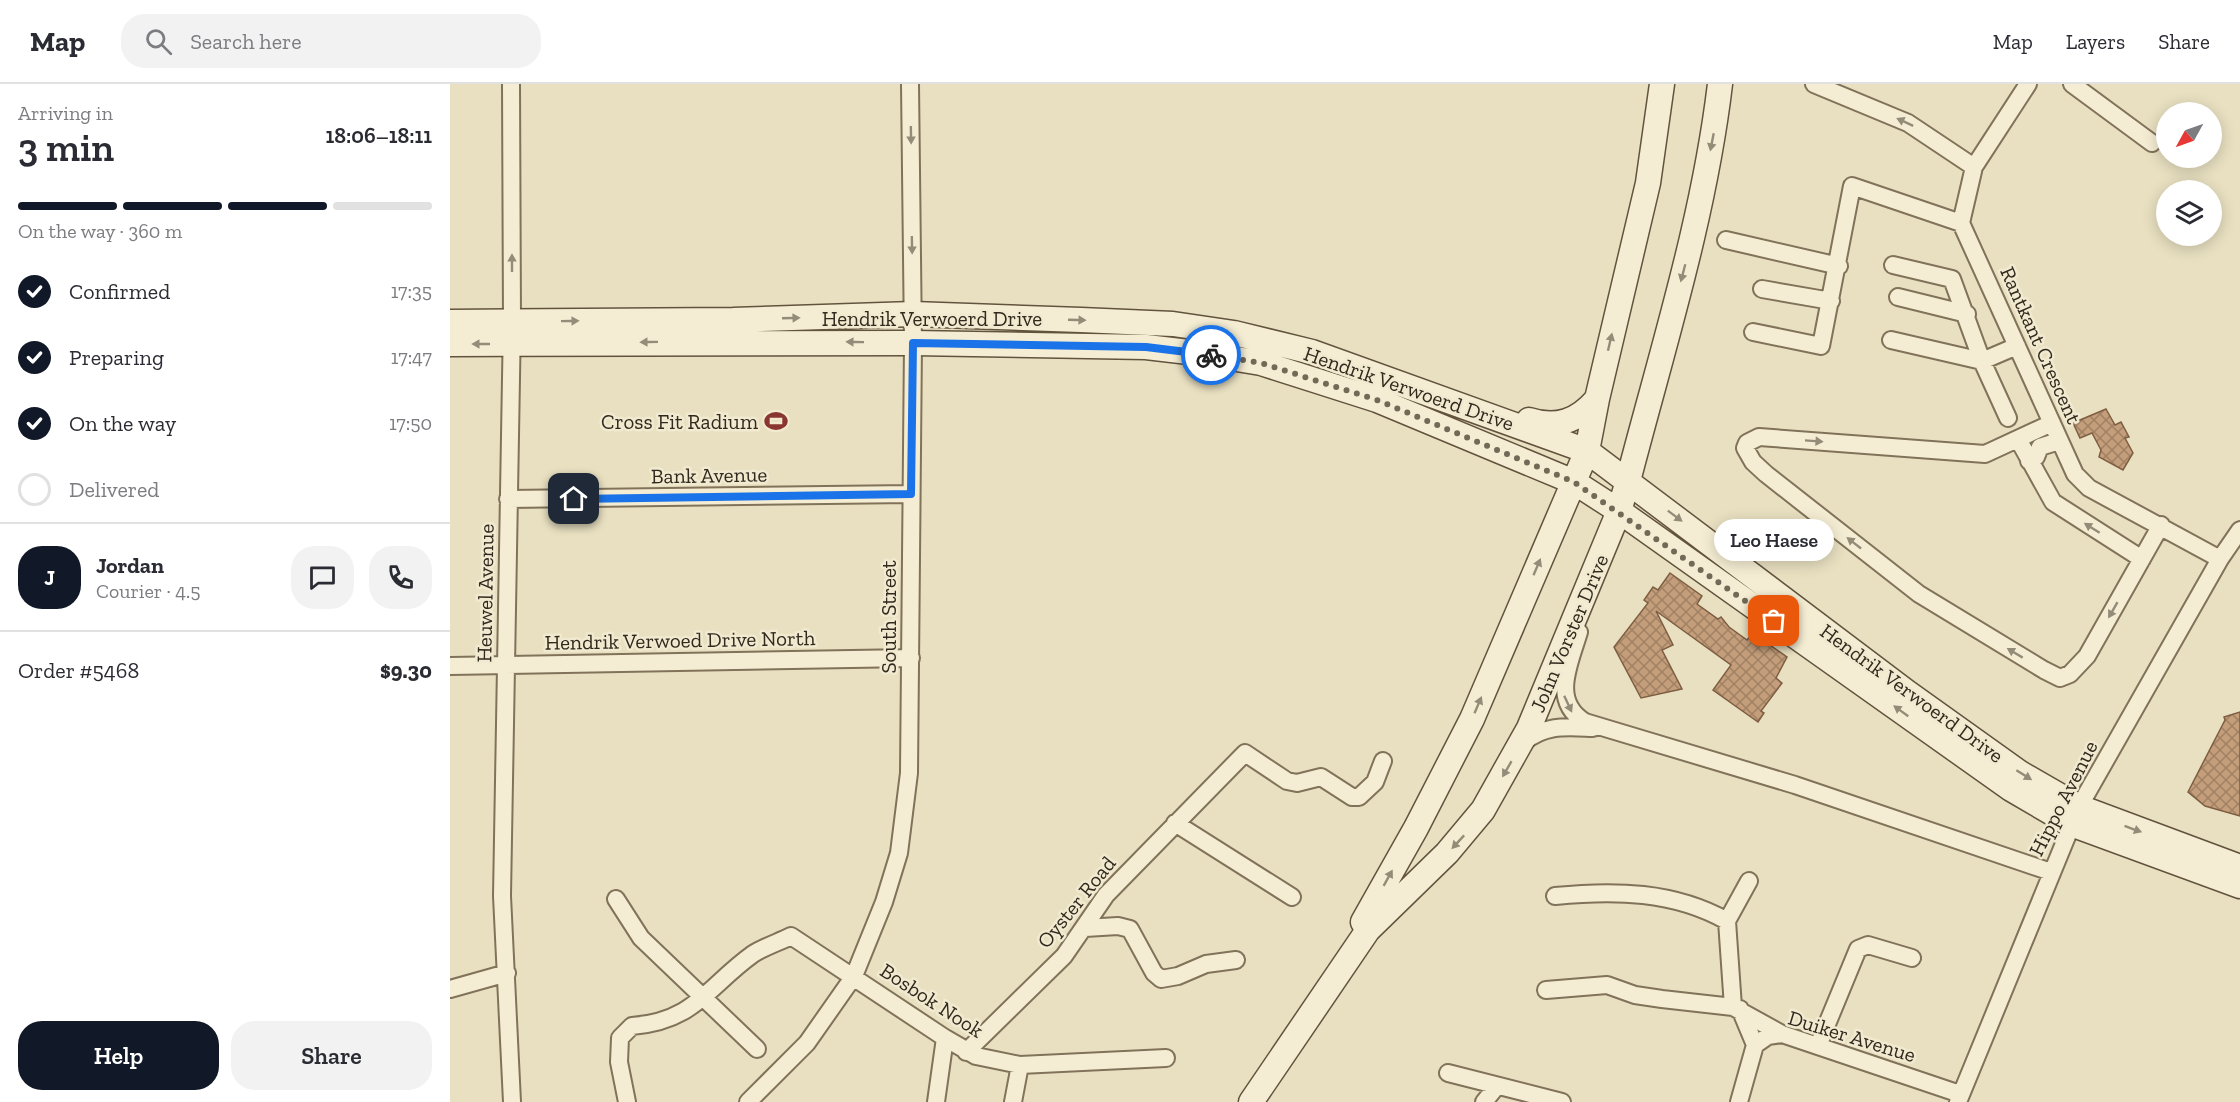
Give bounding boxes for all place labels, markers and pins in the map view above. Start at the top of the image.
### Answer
sports icon: Cross Fit Radium [763,408,789,434]
place label: Cross Fit Radium [601,409,758,434]
pin [548,473,599,524]
callout: Leo Haese [1714,519,1834,561]
pin [1748,595,1799,646]

